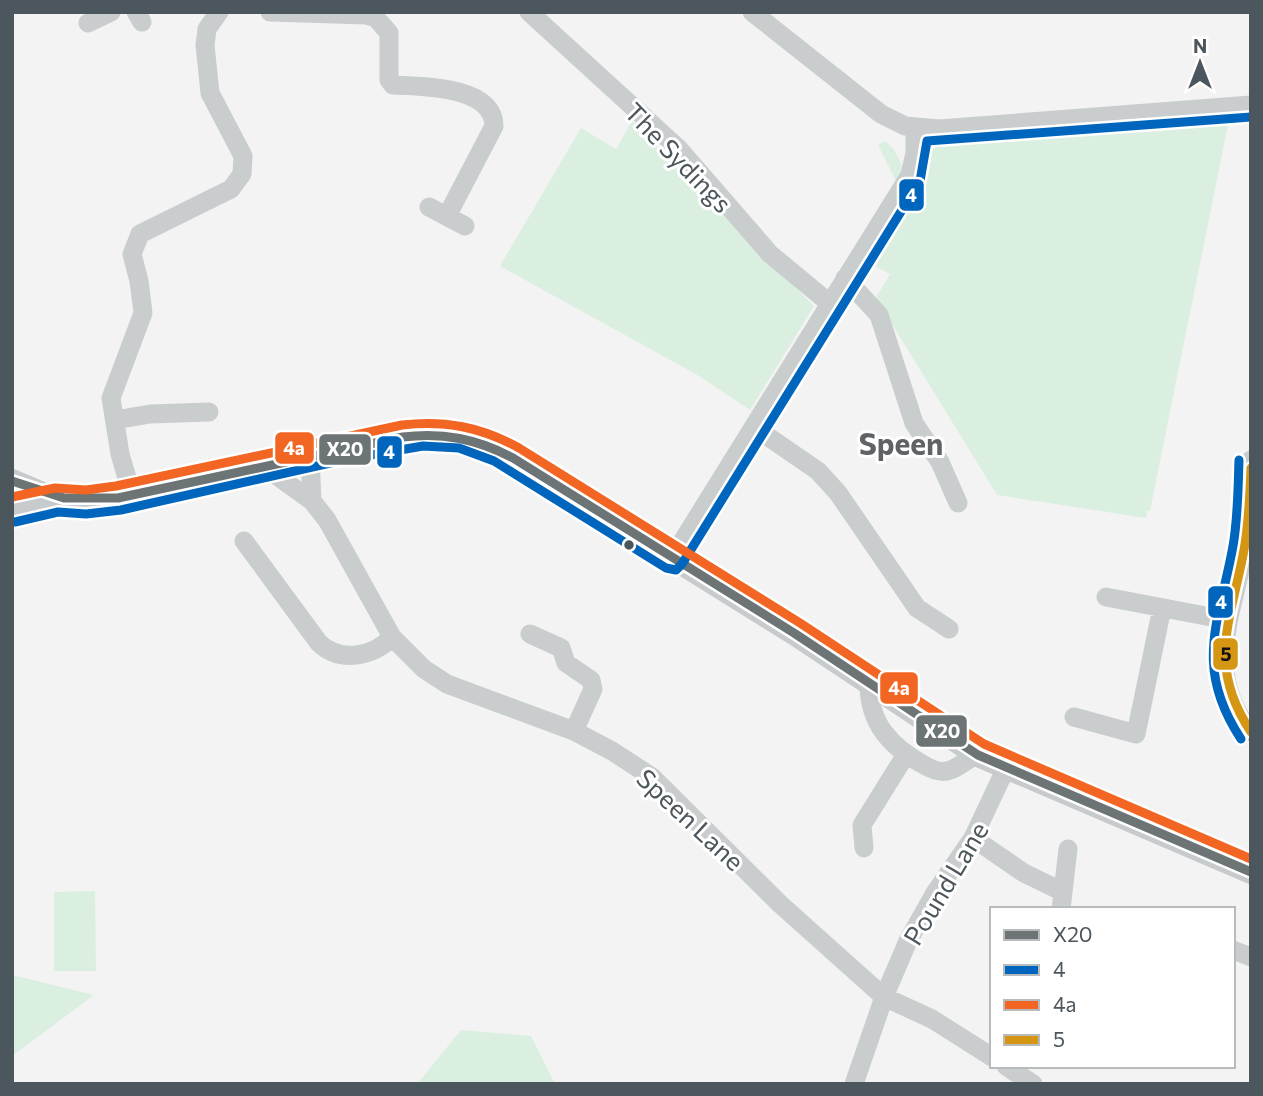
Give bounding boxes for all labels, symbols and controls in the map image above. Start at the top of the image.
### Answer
north arrow [1165,28,1235,98]
text: N [1193,34,1207,57]
street label: The Sydings [619,96,739,218]
line badge: 4 [898,178,925,212]
text: 4 [905,183,917,206]
district label: Speen [859,424,943,461]
line badge: 4a [274,431,315,465]
line badge: X20 [318,433,372,466]
line badge: 4 [376,435,403,469]
text: 4a [283,436,305,459]
text: X20 [327,437,363,460]
text: 4 [383,440,395,463]
unlabelled marker [622,538,636,552]
line badge: 4 [1207,585,1234,619]
text: 4 [1215,590,1227,613]
line badge: 5 [1212,637,1239,671]
text: 5 [1220,642,1232,665]
line badge: 4a [879,671,919,705]
text: 4a [888,676,910,699]
line badge: X20 [915,714,968,748]
text: X20 [924,719,960,742]
street label: Speen Lane [631,762,751,876]
street label: Pound Lane [896,816,994,950]
legend [990,907,1235,1068]
text: X20 [1053,921,1093,946]
text: 4 [1053,956,1066,981]
text: 4a [1053,991,1077,1016]
text: 5 [1053,1026,1065,1051]

